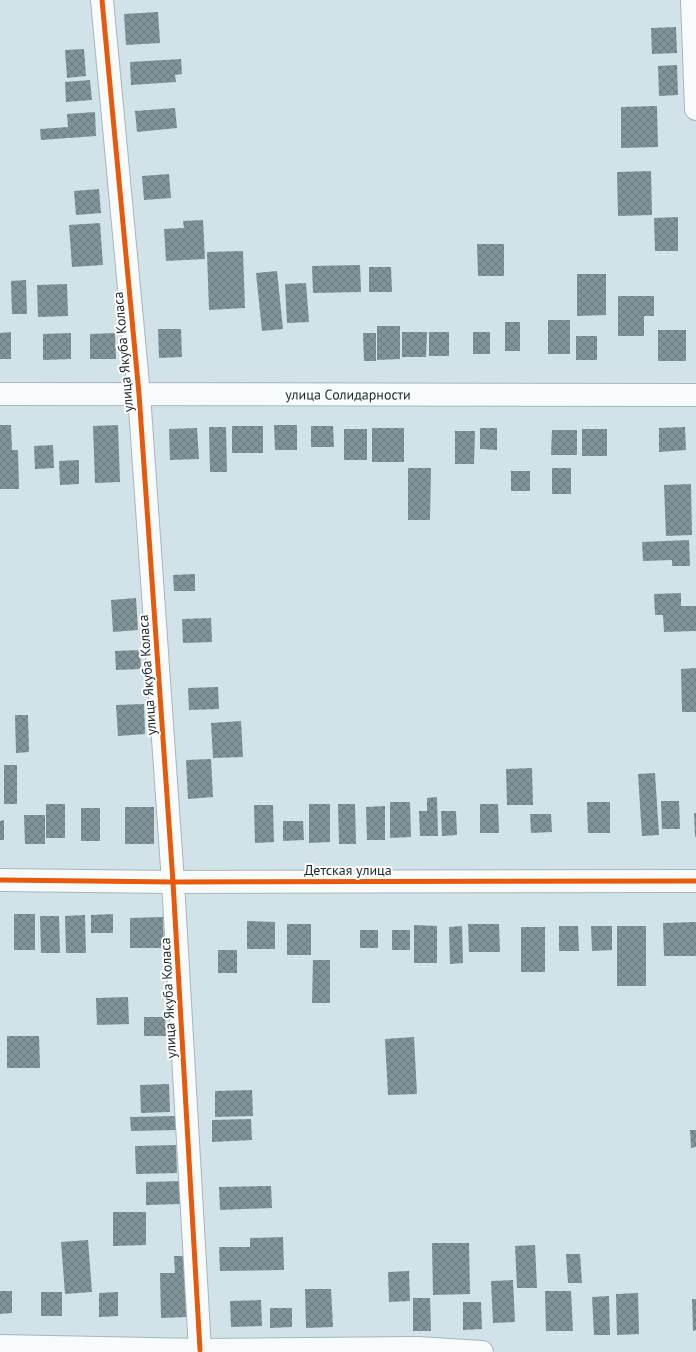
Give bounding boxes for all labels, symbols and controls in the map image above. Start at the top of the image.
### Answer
street label: улица Якуба Коласа [109,291,137,413]
street label: улица Солидарности [285,385,411,404]
street label: улица Якуба Коласа [134,614,160,736]
street label: Детская улица [304,861,392,879]
street label: улица Якуба Коласа [156,937,180,1059]

